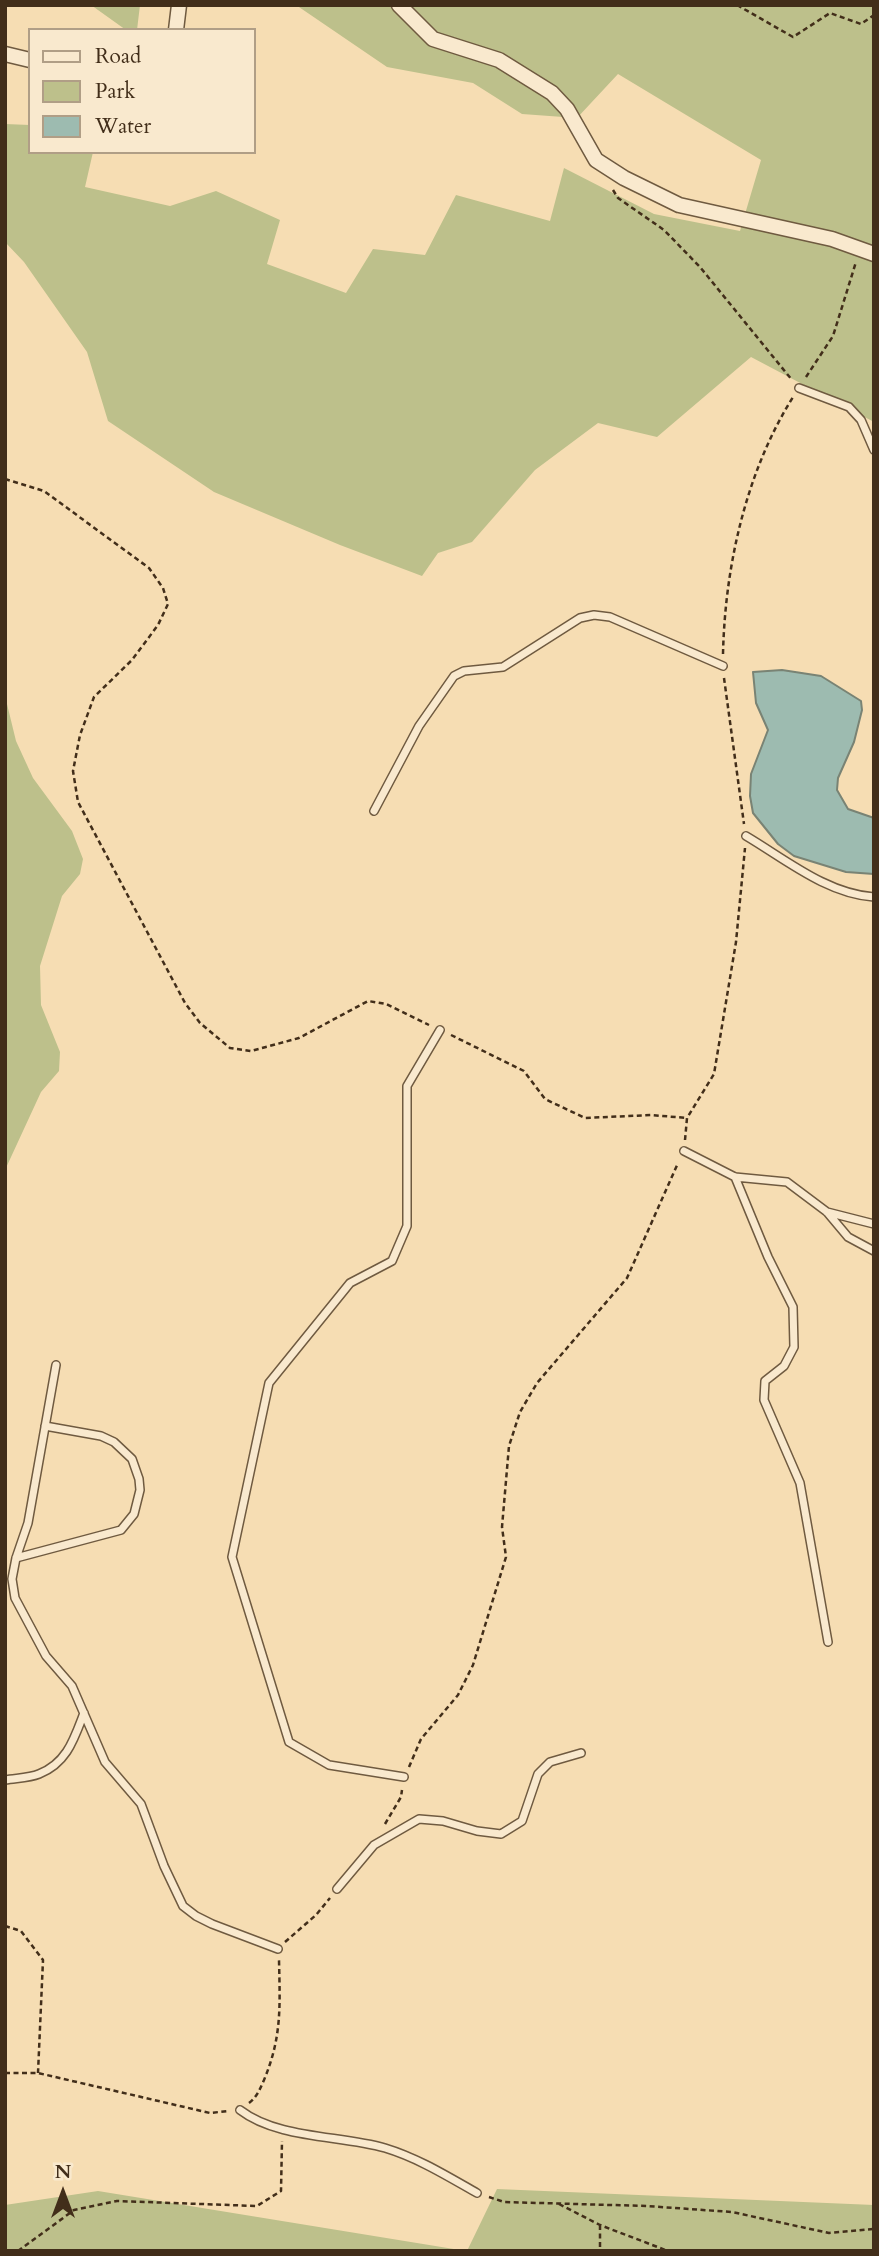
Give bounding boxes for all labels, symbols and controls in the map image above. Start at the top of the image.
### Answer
legend [28,28,256,154]
text: Road [95,42,141,71]
text: Park [95,77,135,106]
text: Water [95,112,151,141]
north arrow [28,2158,98,2228]
text: N [55,2159,71,2185]

